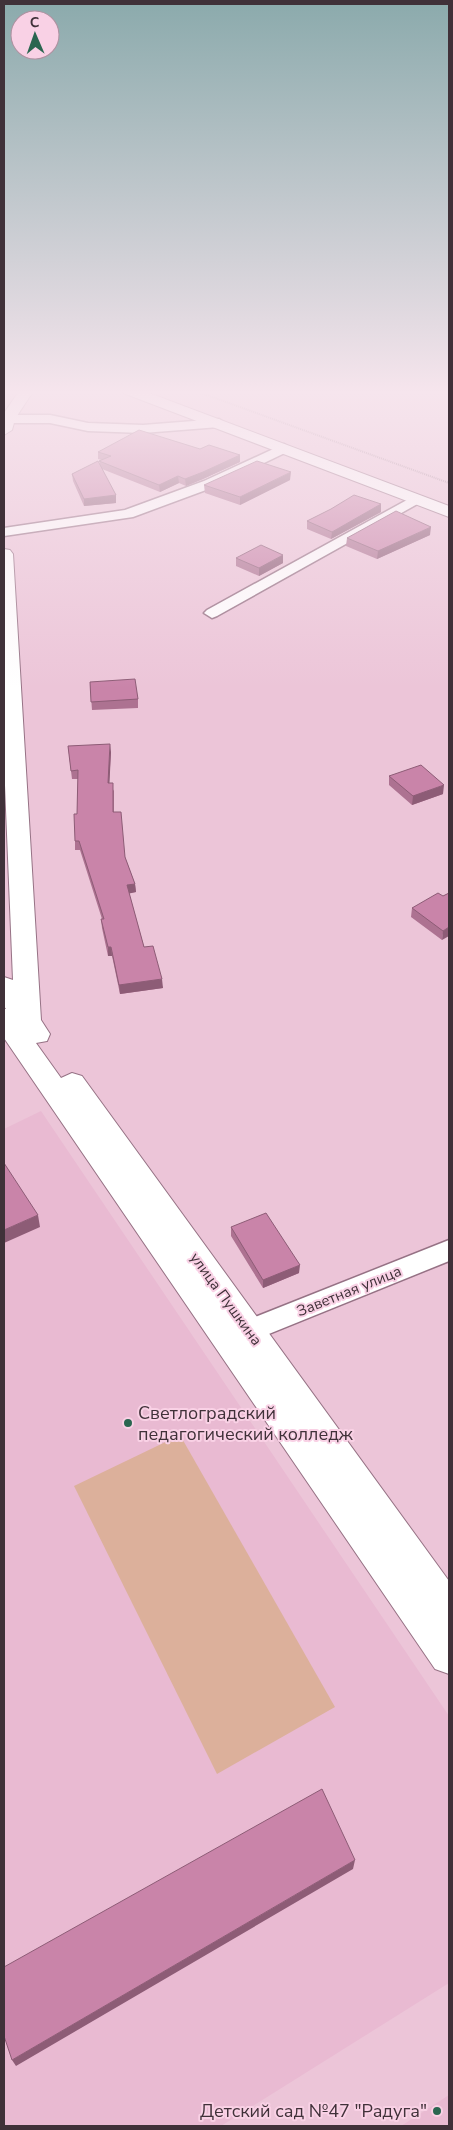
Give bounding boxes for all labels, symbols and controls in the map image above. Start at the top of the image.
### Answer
north arrow [10,10,60,60]
text: С [29,13,40,32]
street label: улица Пушкина [185,1248,267,1350]
street label: Заветная улица [294,1261,404,1321]
place label: Светлоградский педагогический колледж [138,1401,354,1446]
marker: Светлоградский педагогический колледж [122,1417,134,1429]
place label: Детский сад №47 "Радуга" [200,2099,427,2123]
marker: Детский сад №47 "Радуга" [431,2105,443,2117]

